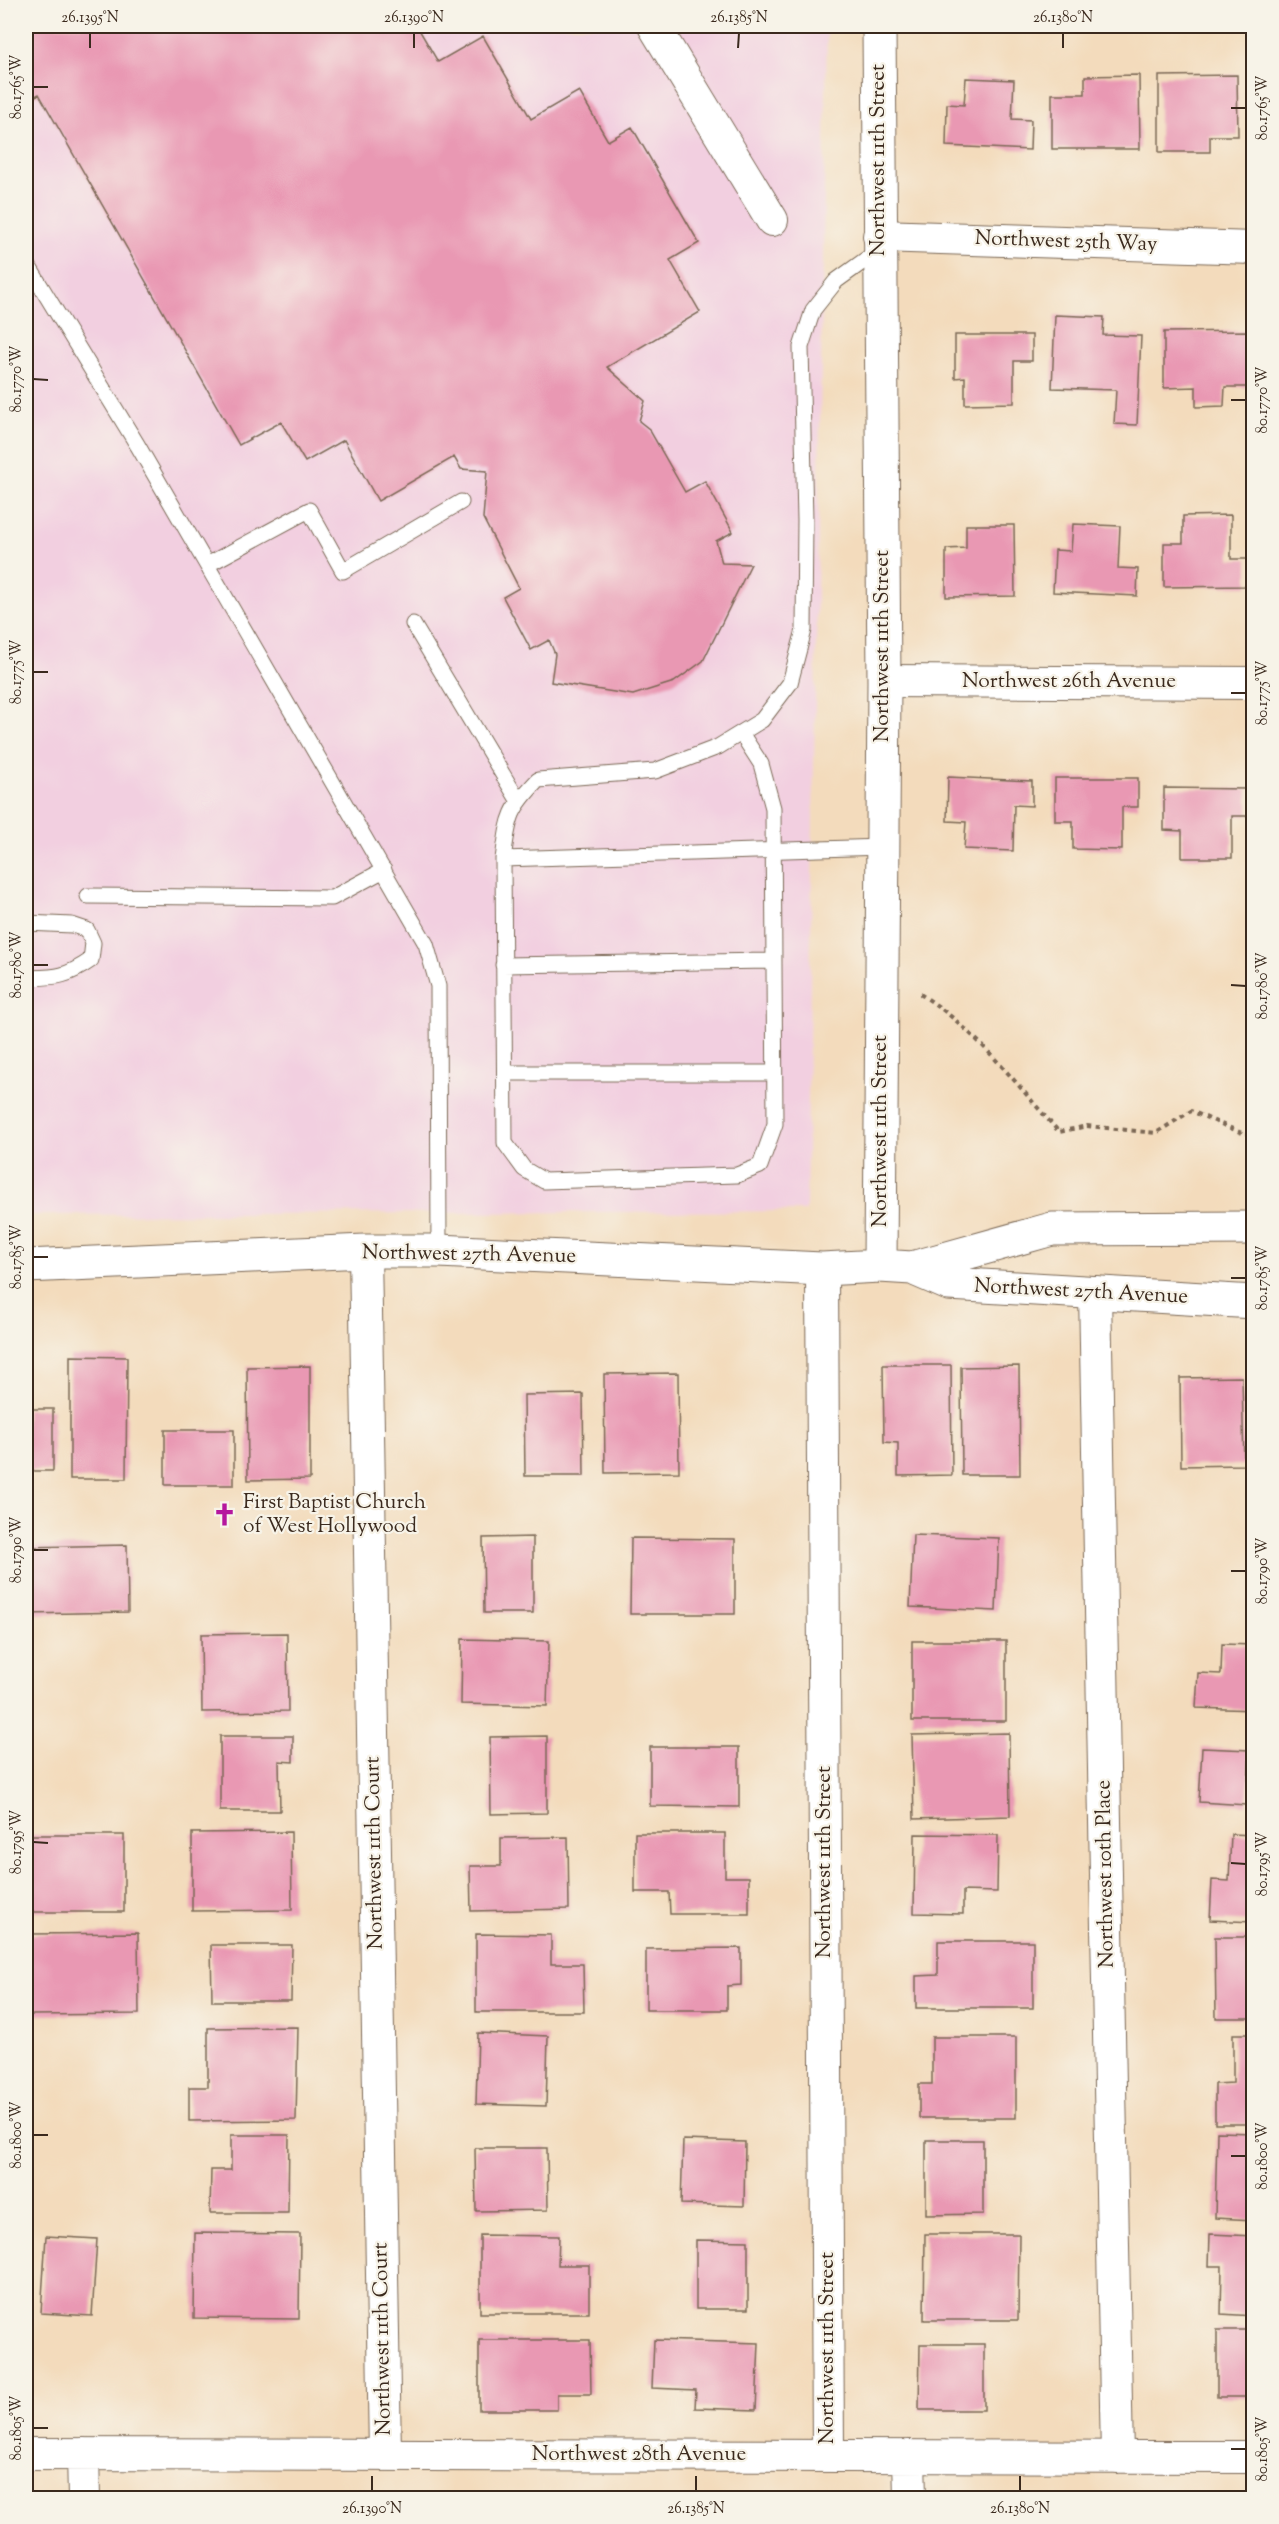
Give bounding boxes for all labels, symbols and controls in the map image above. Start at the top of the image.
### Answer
text: 26.1395°N [61,8,119,29]
text: 26.1390°N [384,8,444,29]
text: 26.1385°N [710,8,768,29]
text: 26.1380°N [1033,8,1093,29]
text: 80.1765°W [7,54,28,119]
street label: Northwest 11th Street [864,64,894,256]
text: 80.1765°W [1253,75,1274,140]
street label: Northwest 25th Way [974,224,1158,260]
text: 80.1770°W [7,345,28,412]
text: 80.1770°W [1253,366,1274,433]
street label: Northwest 11th Street [868,550,898,742]
text: 80.1775°W [7,639,28,704]
text: 80.1775°W [1253,660,1274,725]
street label: Northwest 26th Avenue [962,667,1176,697]
text: 80.1780°W [7,931,28,999]
text: 80.1780°W [1253,952,1274,1020]
street label: Northwest 11th Street [866,1035,896,1227]
text: 80.1785°W [7,1224,28,1289]
street label: Northwest 27th Avenue [362,1238,576,1272]
text: 80.1785°W [1253,1245,1274,1310]
street label: Northwest 27th Avenue [973,1271,1189,1313]
place label: First Baptist Church of West Hollywood [243,1488,426,1542]
church icon: First Baptist Church of West Hollywood [212,1502,238,1528]
text: 80.1790°W [7,1516,28,1583]
text: 80.1790°W [1253,1537,1274,1604]
street label: Northwest 11th Court [358,1756,392,1950]
street label: Northwest 11th Street [810,1766,840,1958]
street label: Northwest 10th Place [1089,1780,1123,1968]
text: 80.1795°W [7,1810,28,1874]
text: 80.1795°W [1253,1832,1274,1896]
text: 80.1800°W [7,2101,28,2169]
text: 80.1800°W [1253,2122,1274,2190]
street label: Northwest 11th Court [366,2242,400,2436]
street label: Northwest 11th Street [813,2252,843,2444]
text: 80.1805°W [7,2395,28,2461]
text: 80.1805°W [1253,2416,1274,2482]
street label: Northwest 28th Avenue [532,2440,746,2470]
text: 26.1390°N [342,2499,402,2520]
text: 26.1385°N [667,2499,725,2520]
text: 26.1380°N [990,2499,1050,2520]

